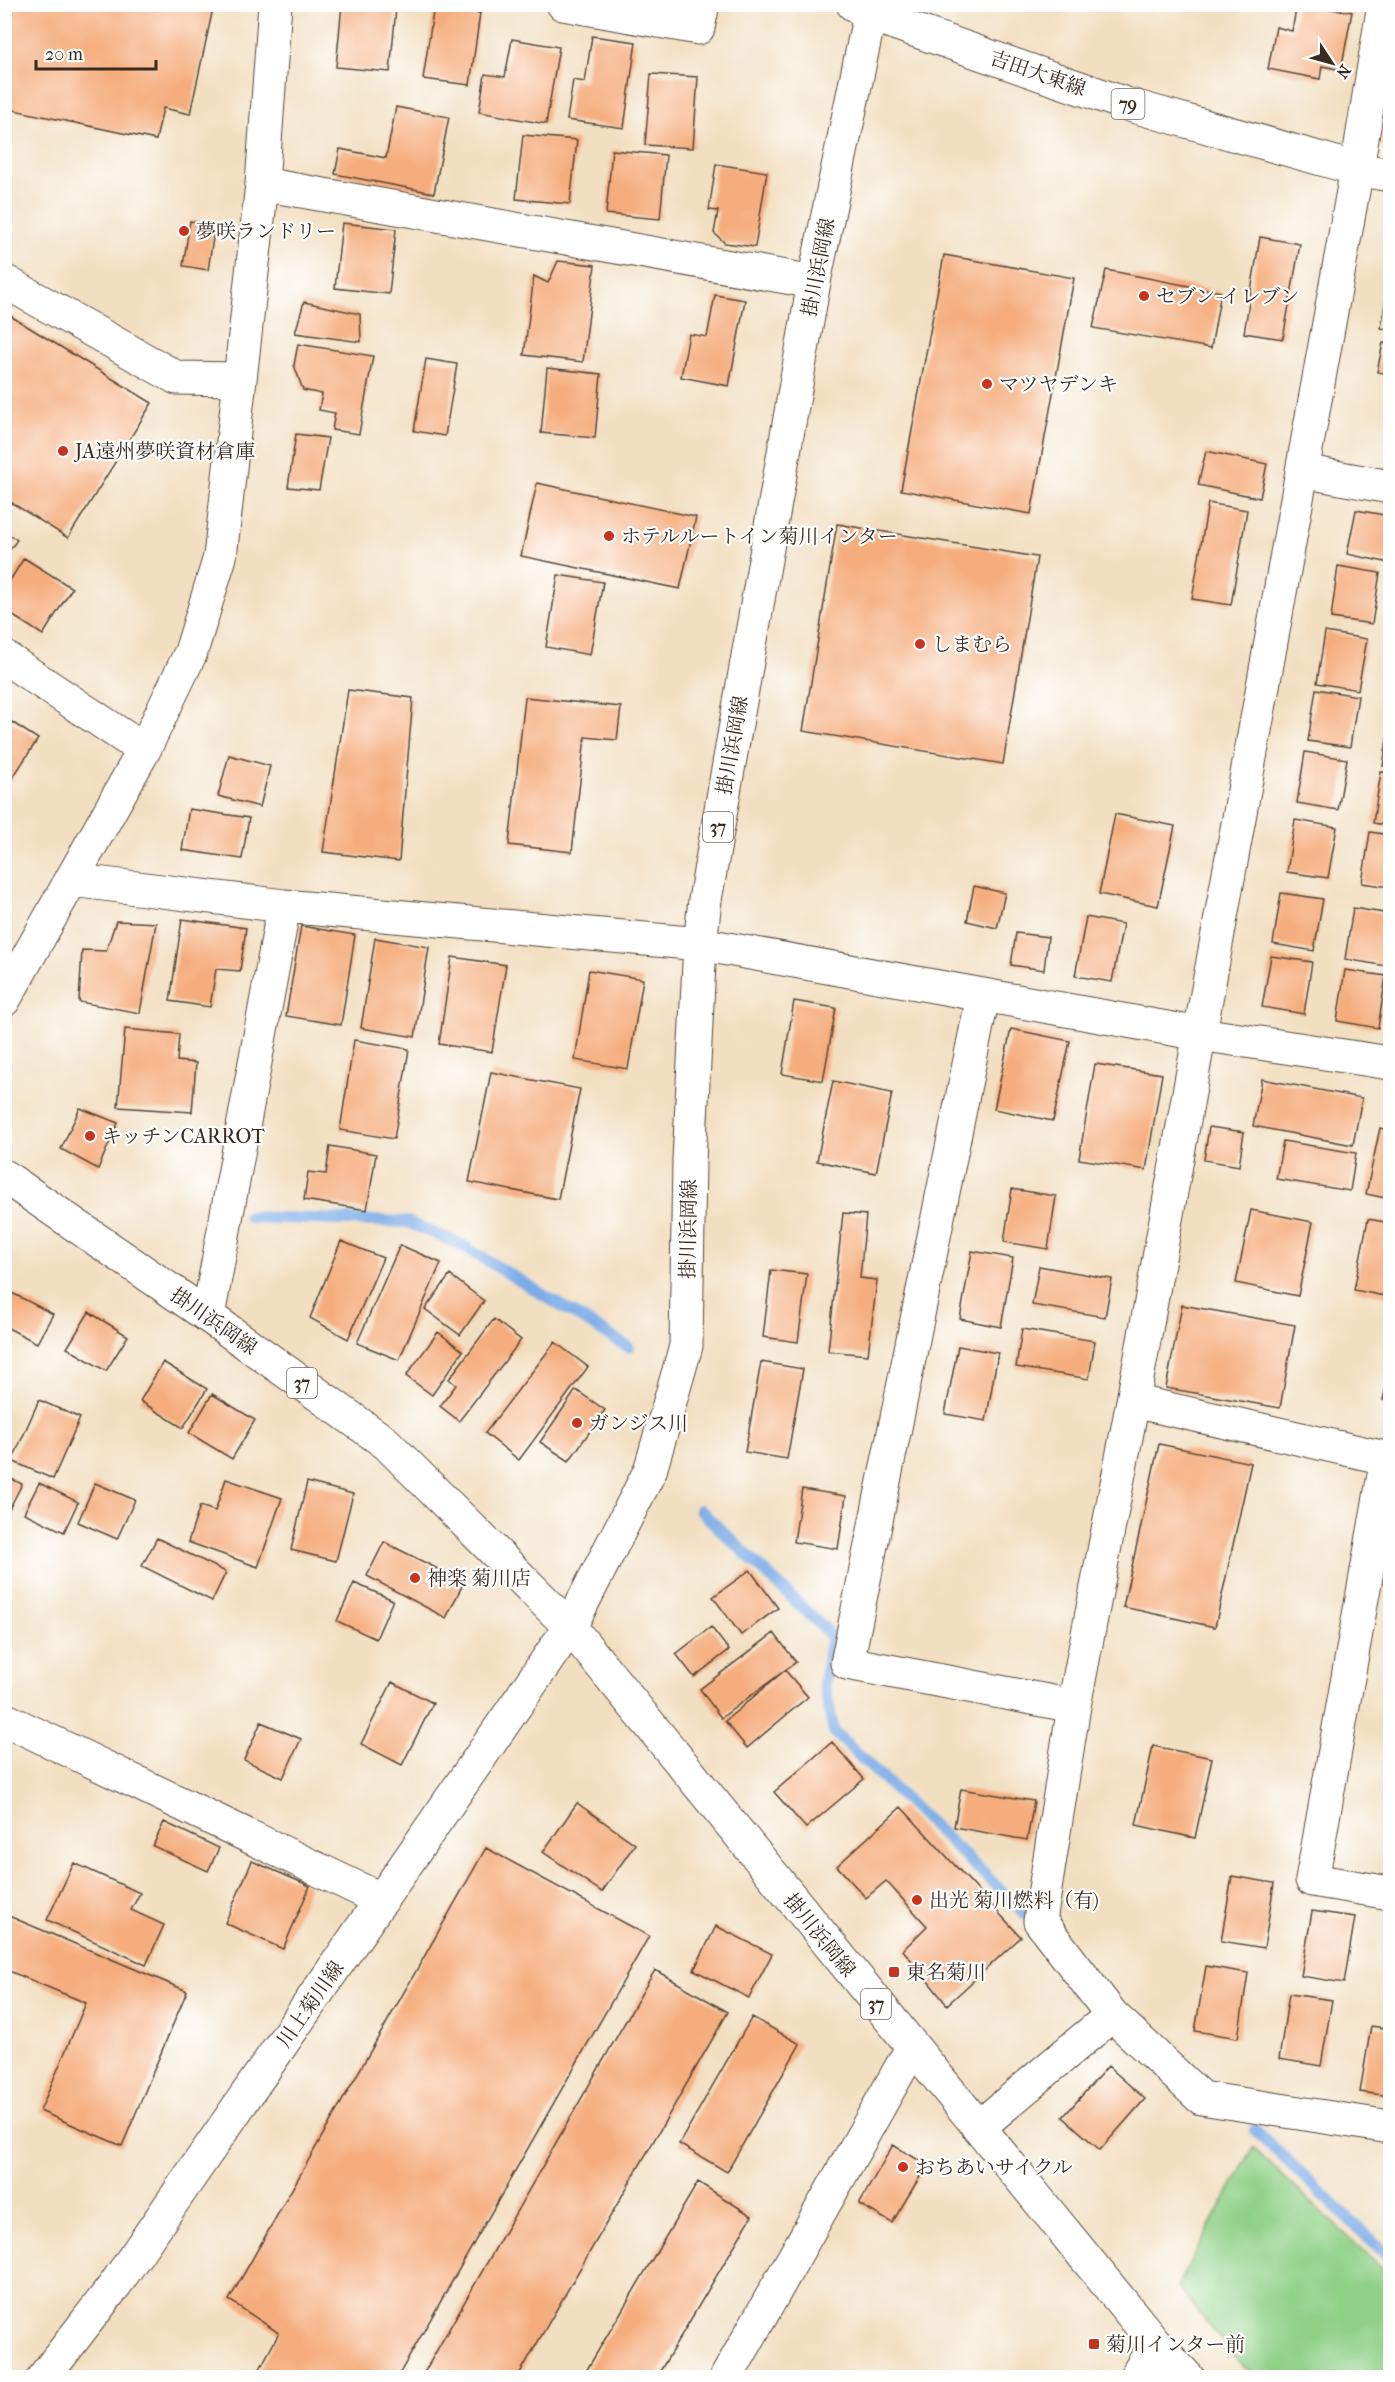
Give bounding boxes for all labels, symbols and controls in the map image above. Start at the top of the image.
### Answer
scale bar [36,33,156,71]
north arrow [1302,33,1362,93]
text: 20 m [45,44,83,65]
street label: 吉田大東線 [987,46,1089,101]
text: N [1332,61,1355,83]
road number: 79 [1112,89,1144,119]
street label: 掛川浜岡線 [798,216,839,318]
place label: 夢咲ランドリー [196,220,336,243]
marker: 夢咲ランドリー [177,224,191,238]
place label: セブン-イレブン [1156,285,1300,308]
marker: セブン-イレブン [1137,289,1151,303]
place label: マツヤデンキ [999,373,1118,396]
marker: マツヤデンキ [980,377,994,391]
place label: JA遠州夢咲資材倉庫 [73,440,255,463]
marker: JA遠州夢咲資材倉庫 [56,444,70,458]
place label: ホテルルートイン菊川インター [621,525,898,548]
marker: ホテルルートイン菊川インター [602,529,616,543]
place label: しまむら [932,633,1012,656]
marker: しまむら [913,637,927,651]
street label: 掛川浜岡線 [712,694,753,796]
road number: 37 [703,812,733,842]
place label: キッチンCARROT [102,1125,265,1148]
marker: キッチンCARROT [83,1129,97,1143]
street label: 掛川浜岡線 [676,1179,701,1279]
street label: 掛川浜岡線 [166,1283,261,1360]
road number: 37 [287,1368,317,1398]
place label: ガンジス川 [589,1412,688,1435]
marker: ガンジス川 [570,1416,584,1430]
place label: 神楽 菊川店 [427,1567,531,1590]
marker: 神楽 菊川店 [408,1571,422,1585]
street label: 掛川浜岡線 [779,1889,860,1981]
place label: 出光 菊川燃料（有) [929,1889,1099,1912]
marker: 出光 菊川燃料（有) [910,1893,924,1907]
street label: 川上菊川線 [272,1957,349,2052]
place label: 東名菊川 [906,1961,986,1984]
marker: 東名菊川 [887,1965,901,1979]
road number: 37 [861,1989,891,2019]
place label: おちあいサイクル [915,2156,1073,2179]
marker: おちあいサイクル [896,2160,910,2174]
place label: 菊川インター前 [1106,2333,1245,2356]
marker: 菊川インター前 [1087,2337,1101,2351]

